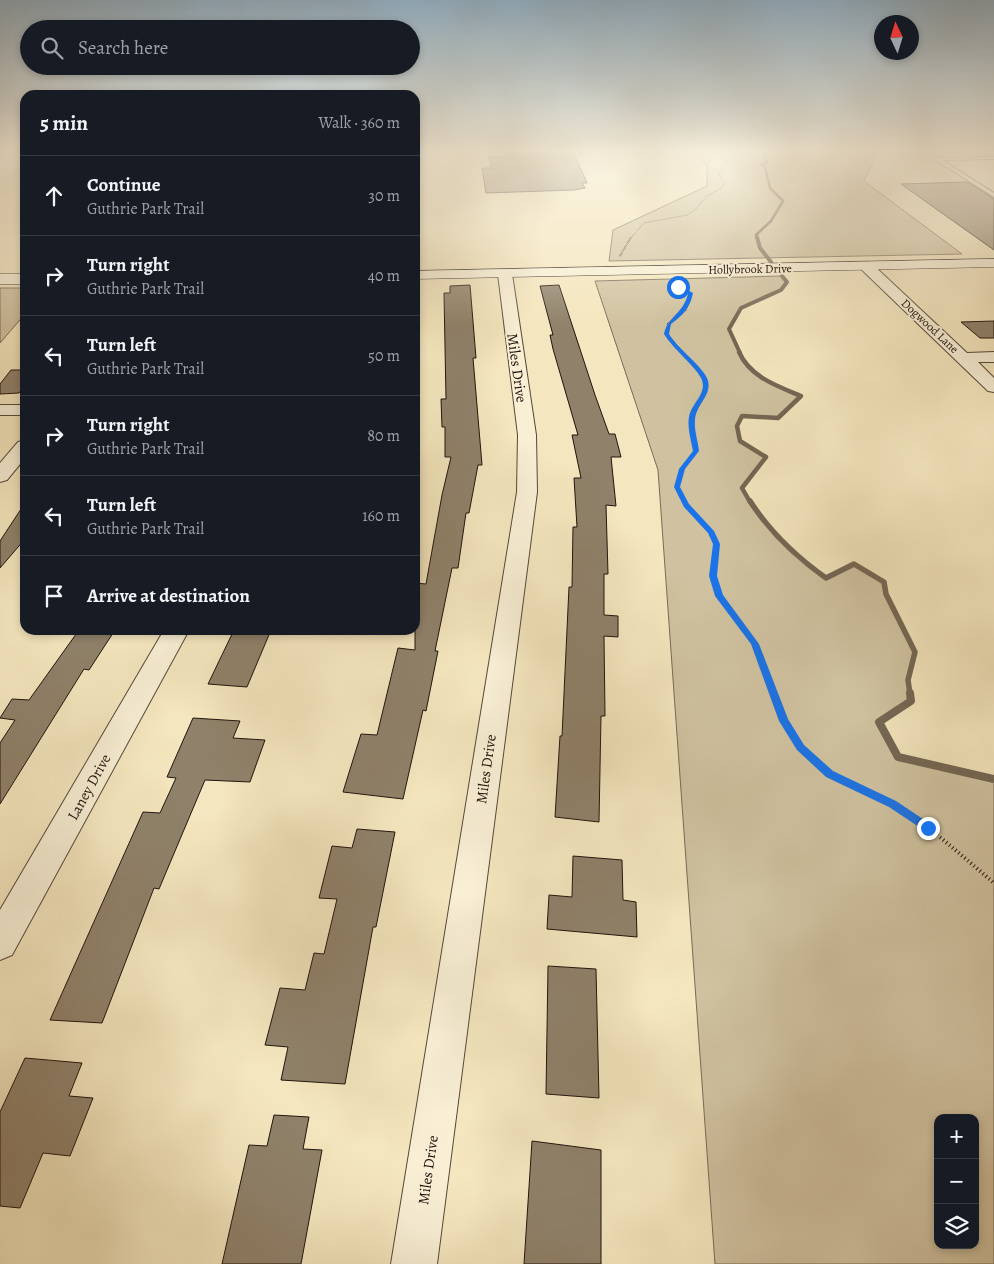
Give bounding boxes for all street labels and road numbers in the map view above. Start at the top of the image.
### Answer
street label: Hollybrook Drive [708,260,792,278]
street label: Dogwood Lane [898,295,962,357]
street label: Miles Drive [502,332,532,404]
street label: Miles Drive [471,733,501,805]
street label: Laney Drive [63,750,116,824]
street label: Miles Drive [413,1134,443,1206]

